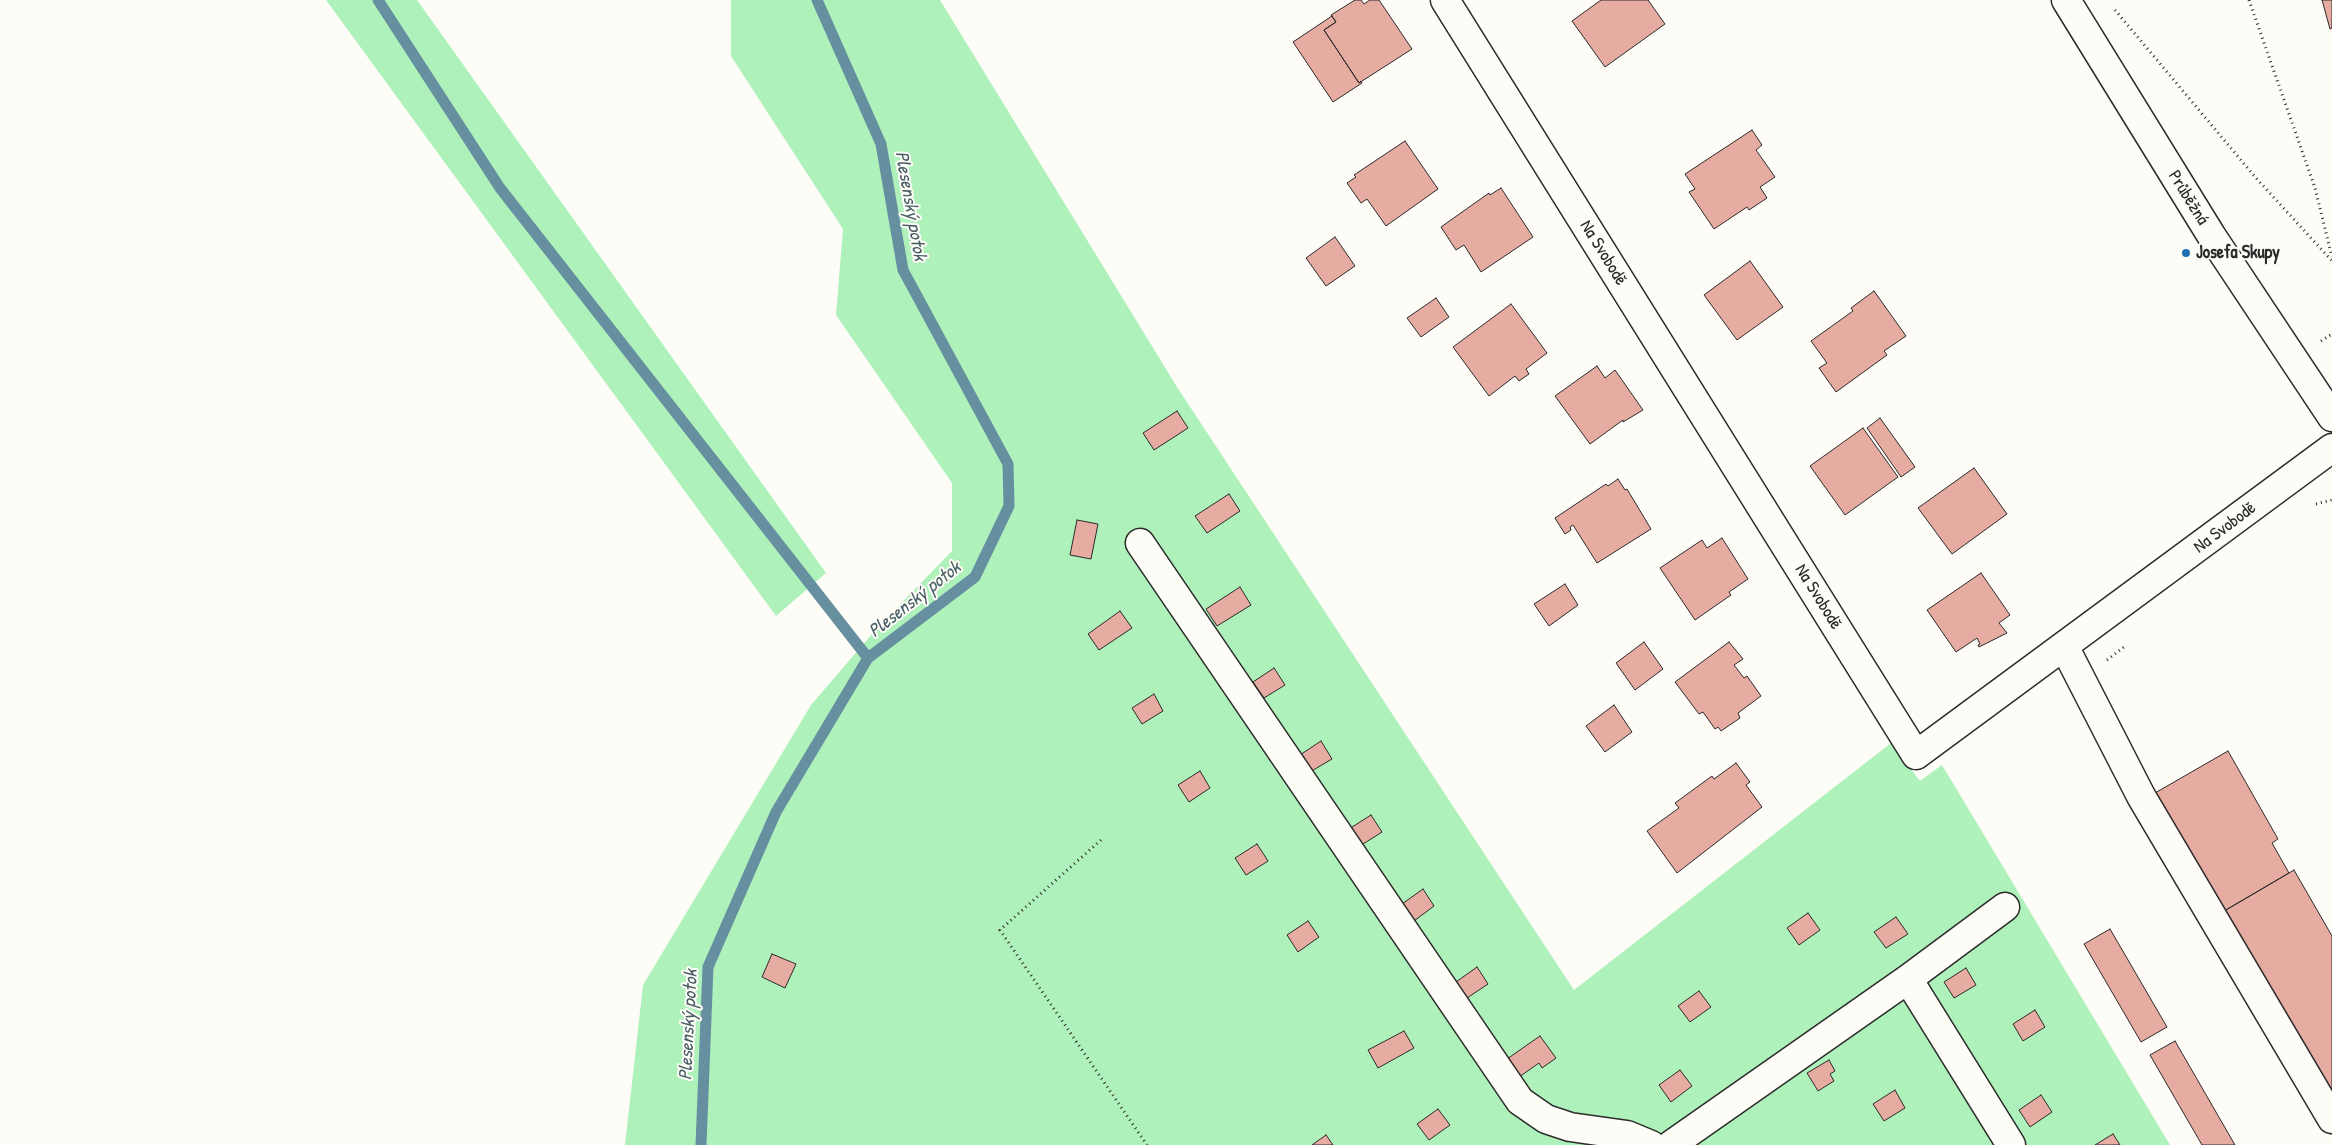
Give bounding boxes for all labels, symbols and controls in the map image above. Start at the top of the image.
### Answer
water label: Plesenský potok [889,150,931,262]
street label: Průběžná [2163,167,2213,229]
street label: Na Svobodě [1575,217,1631,289]
place label: Josefa Skupy [2196,242,2280,264]
marker: Josefa Skupy [2180,247,2192,259]
street label: Na Svobodě [2190,498,2260,558]
water label: Plesenský potok [864,557,966,643]
street label: Na Svobodě [1790,561,1846,633]
water label: Plesenský potok [675,969,703,1081]

